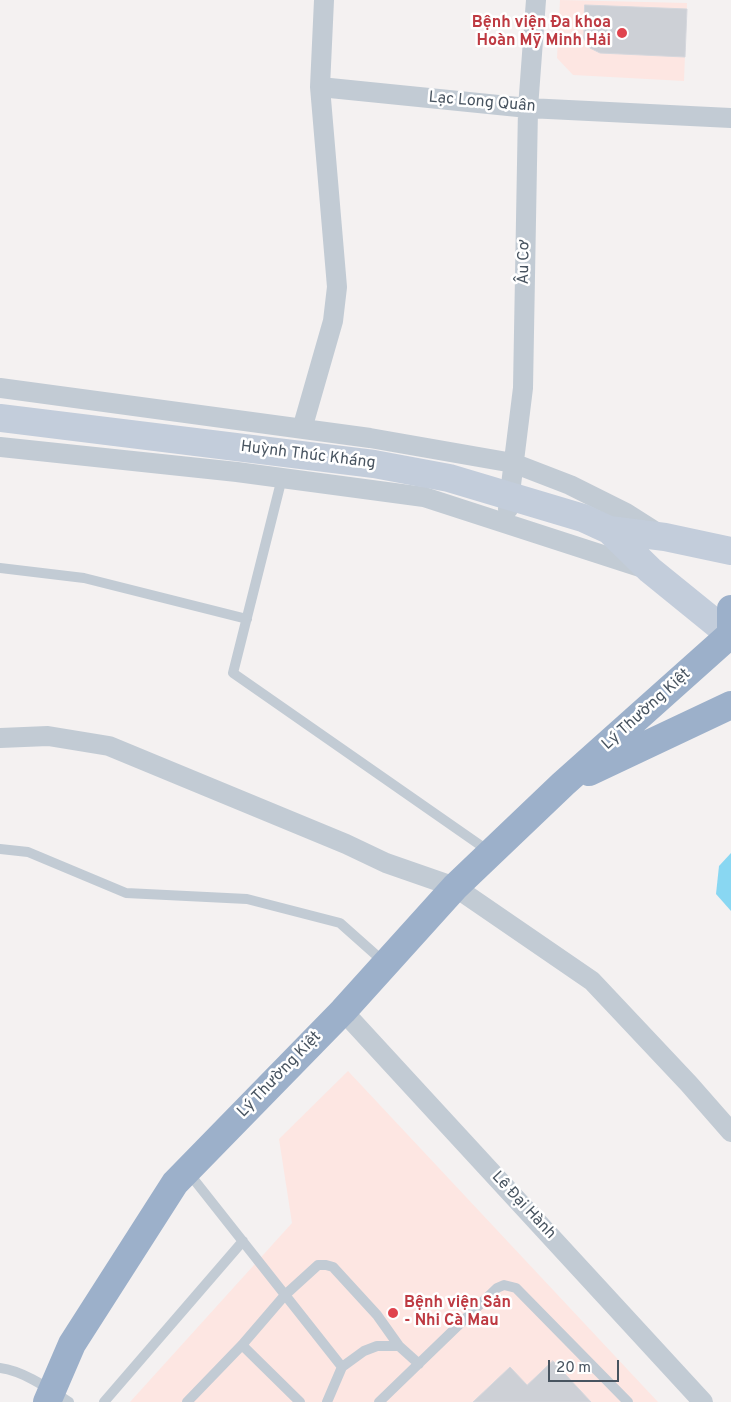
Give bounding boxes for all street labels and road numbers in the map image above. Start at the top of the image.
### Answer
street label: Lạc Long Quân [428,89,536,117]
street label: Âu Cơ [515,239,535,285]
street label: Huỳnh Thúc Kháng [239,438,377,474]
street label: Lý Thường Kiệt [599,665,695,755]
street label: Lý Thường Kiệt [234,1028,326,1122]
street label: Lê Đại Hành [487,1168,559,1244]

